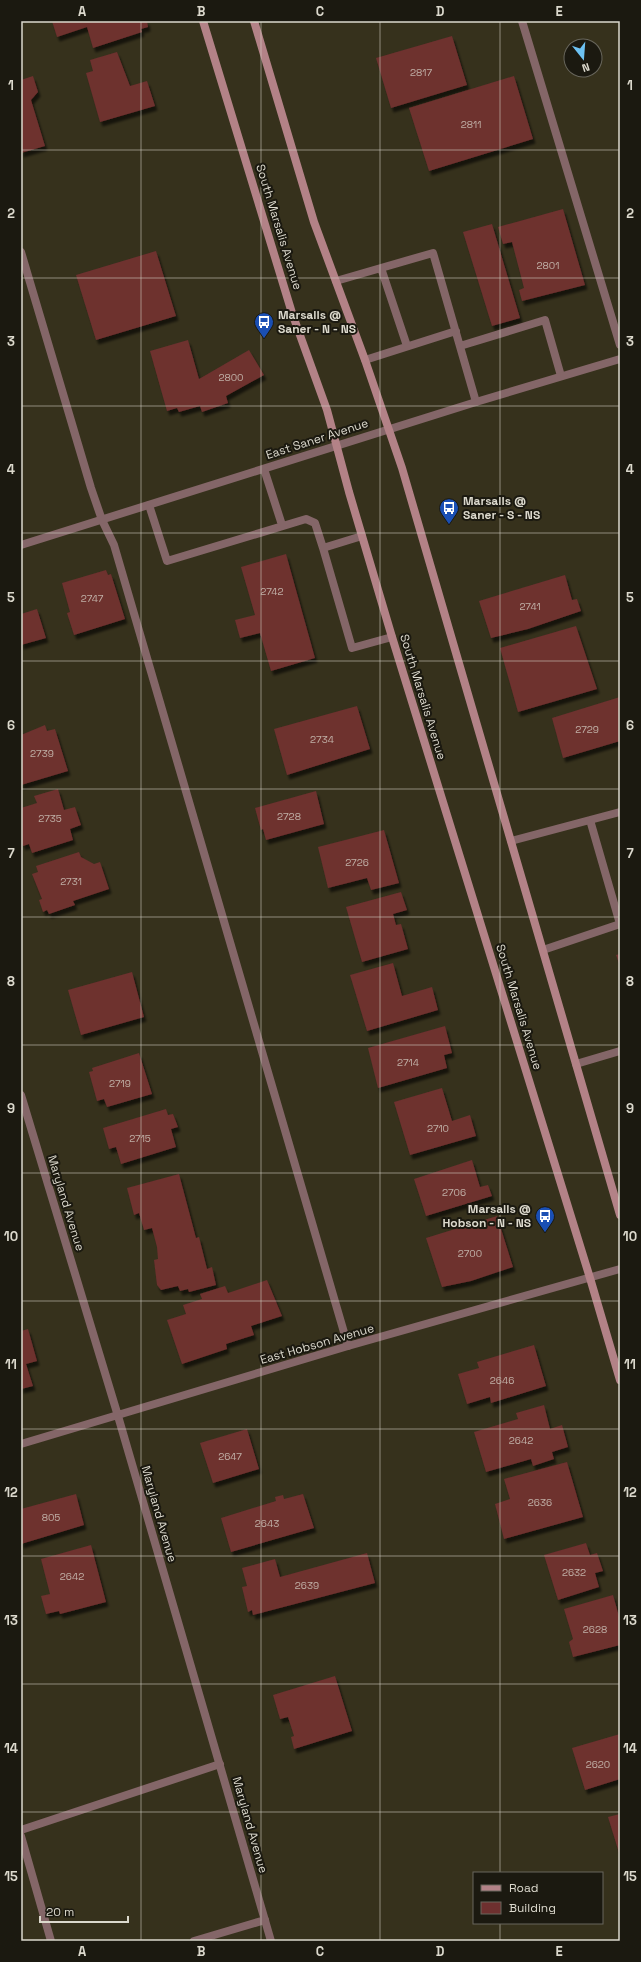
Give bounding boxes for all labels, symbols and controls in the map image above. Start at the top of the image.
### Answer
text: A [78,3,87,20]
text: B [197,3,206,20]
text: C [316,3,324,20]
text: D [436,3,445,20]
text: E [555,3,563,20]
north arrow [563,38,603,78]
text: N [580,60,591,75]
house number: 2817 [410,66,432,79]
text: 1 [8,77,14,94]
text: 1 [627,77,633,94]
house number: 2811 [461,118,481,131]
street label: South Marsalis Avenue [252,162,306,292]
text: 2 [7,205,15,222]
text: 2 [626,205,634,222]
house number: 2801 [537,259,559,272]
place label: Marsalis @ Saner - N - NS [278,307,356,337]
bus stop icon: Marsalis @ Saner - N - NS [253,311,275,339]
text: 3 [7,333,15,350]
text: 3 [626,333,634,350]
house number: 2800 [218,371,244,384]
street label: East Saner Avenue [264,415,370,463]
text: 4 [7,461,15,478]
text: 4 [626,461,634,478]
place label: Marsalis @ Saner - S - NS [463,493,540,523]
bus stop icon: Marsalis @ Saner - S - NS [438,497,460,525]
house number: 2742 [260,585,284,598]
text: 5 [7,589,15,606]
text: 5 [626,589,634,606]
house number: 2747 [81,592,104,605]
house number: 2741 [519,600,541,613]
street label: South Marsalis Avenue [396,632,450,762]
text: 6 [7,717,15,734]
text: 6 [626,717,634,734]
house number: 2729 [575,723,599,736]
house number: 2734 [310,733,334,746]
house number: 2739 [30,747,54,760]
house number: 2728 [277,810,301,823]
house number: 2735 [38,812,62,825]
text: 7 [7,845,15,862]
text: 7 [626,845,634,862]
house number: 2726 [345,856,369,869]
house number: 2731 [60,875,82,888]
street label: South Marsalis Avenue [492,942,546,1072]
text: 8 [7,973,15,990]
text: 8 [626,973,634,990]
house number: 2714 [397,1056,419,1069]
house number: 2719 [109,1077,131,1090]
text: 9 [7,1100,15,1117]
text: 9 [626,1100,634,1117]
house number: 2710 [427,1122,449,1135]
house number: 2715 [129,1132,151,1145]
street label: Maryland Avenue [44,1153,88,1253]
house number: 2706 [442,1186,466,1199]
place label: Marsalis @ Hobson - N - NS [442,1201,531,1231]
bus stop icon: Marsalis @ Hobson - N - NS [534,1205,556,1233]
text: 10 [4,1228,18,1245]
text: 10 [623,1228,637,1245]
house number: 2700 [458,1247,482,1260]
street label: East Hobson Avenue [258,1320,376,1368]
text: 11 [5,1356,17,1373]
text: 11 [624,1356,636,1373]
house number: 2646 [490,1374,514,1387]
house number: 2642 [509,1434,533,1447]
house number: 2647 [218,1450,242,1463]
street label: Maryland Avenue [138,1464,180,1564]
text: 12 [4,1484,18,1501]
text: 12 [623,1484,637,1501]
house number: 2636 [528,1496,552,1509]
house number: 805 [42,1511,60,1524]
house number: 2643 [255,1517,279,1530]
house number: 2632 [562,1566,586,1579]
house number: 2642 [60,1570,84,1583]
house number: 2639 [295,1579,319,1592]
text: 13 [4,1612,18,1629]
text: 13 [623,1612,637,1629]
house number: 2628 [583,1623,607,1636]
text: 14 [4,1740,18,1757]
text: 14 [623,1740,637,1757]
house number: 2620 [586,1758,610,1771]
street label: Maryland Avenue [229,1775,271,1875]
text: 15 [4,1868,18,1885]
text: 15 [623,1868,637,1885]
legend [473,1872,603,1924]
text: Road [509,1880,538,1896]
scale bar [40,1898,128,1924]
text: Building [509,1900,556,1916]
text: 20 m [46,1904,74,1920]
text: A [78,1943,87,1960]
text: B [197,1943,206,1960]
text: C [316,1943,324,1960]
text: D [436,1943,445,1960]
text: E [555,1943,563,1960]

